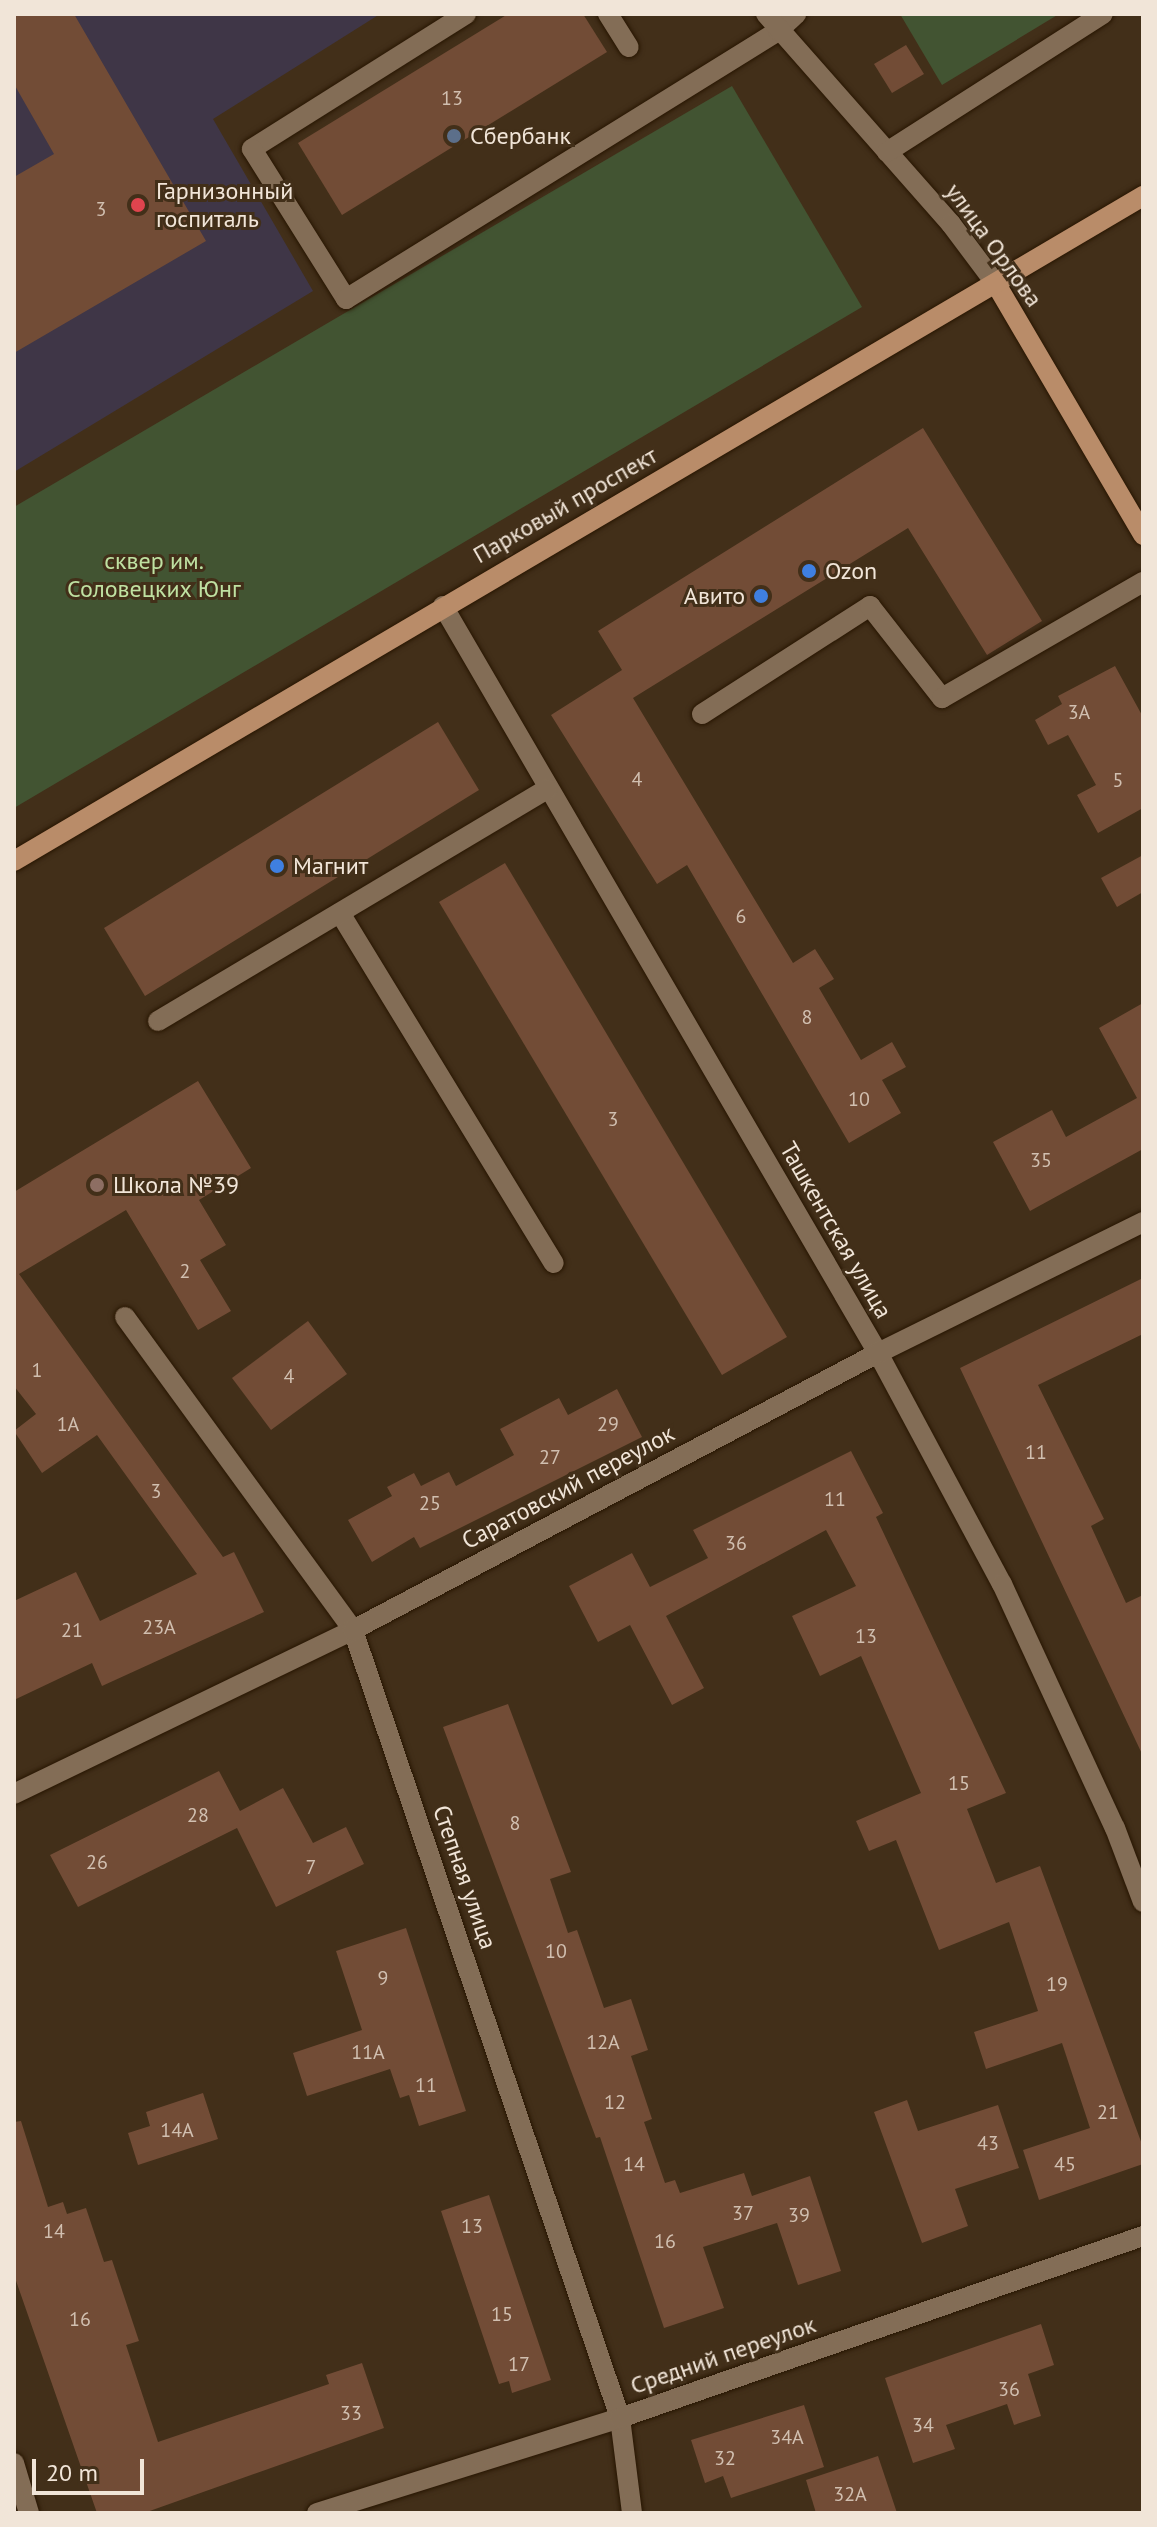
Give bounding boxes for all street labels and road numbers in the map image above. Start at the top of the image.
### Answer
street label: улица Орлова [940,178,1048,312]
street label: Парковый проспект [468,441,662,569]
street label: Ташкентская улица [774,1137,898,1323]
street label: Саратовский переулок [457,1419,679,1555]
street label: Степная улица [427,1801,503,1953]
street label: Средний переулок [627,2310,819,2400]

